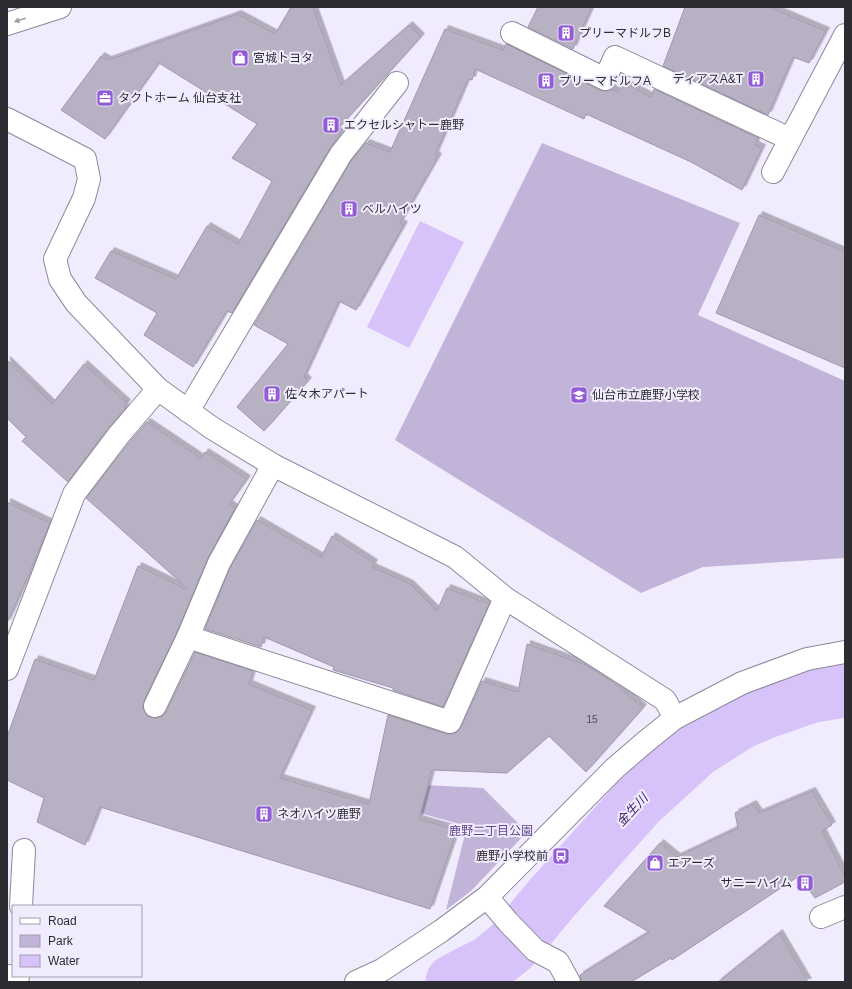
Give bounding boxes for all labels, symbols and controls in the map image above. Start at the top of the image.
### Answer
one-way arrow [14,17,26,23]
building icon: プリーマドルフB [556,23,576,43]
place label: プリーマドルフB [579,26,671,40]
shop icon: 宮城トヨタ [230,48,250,68]
place label: 宮城トヨタ [253,51,313,65]
building icon: ディアスA&T [746,69,766,89]
building icon: プリーマドルフA [536,71,556,91]
place label: ディアスA&T [673,72,744,86]
place label: プリーマドルフA [559,74,651,88]
office icon: タクトホーム 仙台支社 [95,88,115,108]
place label: タクトホーム 仙台支社 [118,91,241,105]
building icon: エクセルシャトー鹿野 [321,115,341,135]
place label: エクセルシャトー鹿野 [344,118,464,132]
building icon: ベルハイツ [339,199,359,219]
place label: ベルハイツ [362,202,422,216]
building icon: 佐々木アパート [262,384,282,404]
school or university icon: 仙台市立鹿野小学校 [569,385,589,405]
place label: 佐々木アパート [285,387,369,401]
place label: 仙台市立鹿野小学校 [592,388,700,402]
house number: 15 [586,714,598,725]
water label: 金生川 [613,789,652,829]
building icon: ネオハイツ鹿野 [254,804,274,824]
place label: ネオハイツ鹿野 [277,807,361,821]
park label: 鹿野二丁目公園 [449,824,533,838]
bus stop icon: 鹿野小学校前 [551,846,571,866]
place label: 鹿野小学校前 [476,849,548,863]
shop icon: エアーズ [645,853,665,873]
place label: エアーズ [668,856,715,870]
building icon: サニーハイム [795,873,815,893]
place label: サニーハイム [721,876,792,890]
legend [12,905,142,977]
text: Road [48,914,77,928]
text: Park [48,934,74,948]
text: Water [48,954,80,968]

